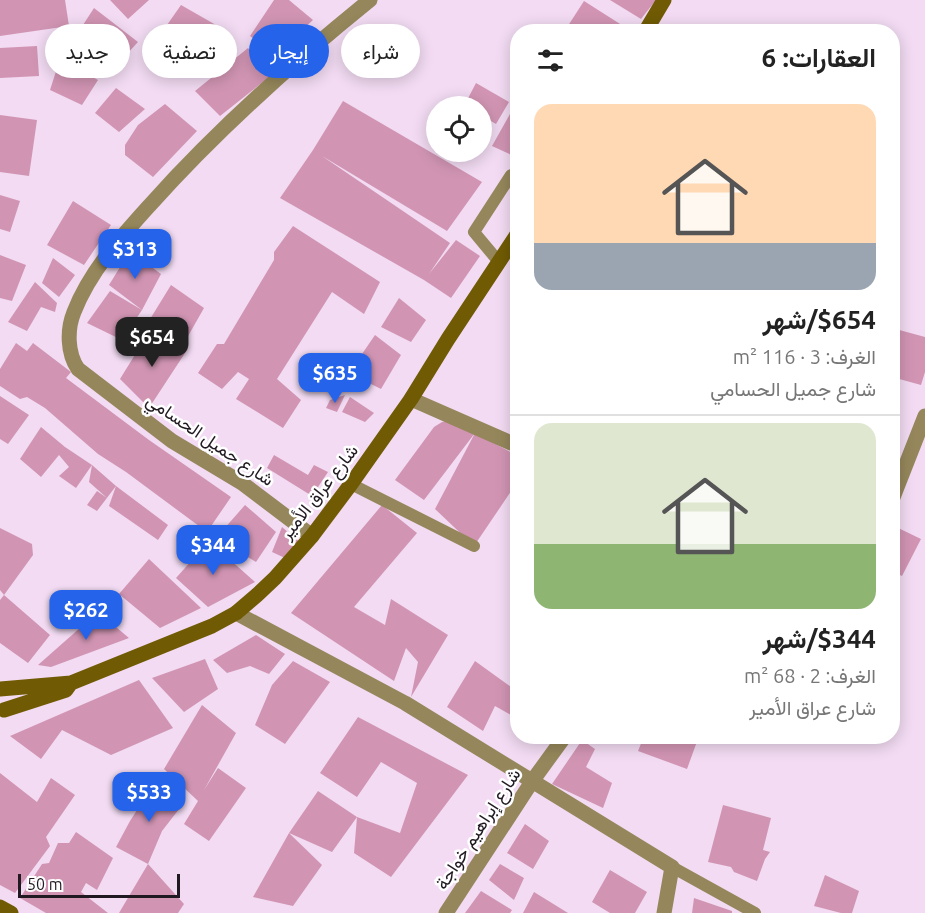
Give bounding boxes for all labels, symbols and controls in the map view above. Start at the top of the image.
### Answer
chip: جديد [45,24,130,78]
chip: تصفية [142,24,237,78]
chip: إيجار [249,24,329,78]
chip: شراء [341,24,420,78]
text: العقارات: 6 [762,43,876,72]
icon: filters [534,44,567,77]
map controls [426,96,492,162]
button: locate [426,96,492,162]
icon: home [651,143,759,251]
pin: $313 [99,229,171,280]
text: $313 [112,237,158,260]
text: $654/شهر [762,305,876,334]
pin: $654 [116,317,188,368]
text: $654 [129,325,175,348]
text: الغرف: 3 · 116 m² [733,345,876,368]
pin: $635 [299,353,371,404]
text: $635 [312,361,358,384]
text: شارع جميل الحسامي [710,377,876,400]
street label: شارع جميل الحسامي [140,389,278,494]
street label: شارع عراق الأمير [275,440,364,545]
icon: home [651,462,759,570]
pin: $344 [177,525,249,576]
text: $344 [190,533,236,556]
pin: $262 [50,590,122,641]
text: $262 [63,598,109,621]
text: $344/شهر [762,624,876,653]
text: الغرف: 2 · 68 m² [744,664,876,687]
text: شارع عراق الأمير [749,696,876,719]
street label: شارع إبراهيم خواجة [431,764,526,894]
pin: $533 [113,772,185,823]
text: $533 [126,780,172,803]
scale bar [18,871,180,898]
text: 50 m [27,875,63,893]

